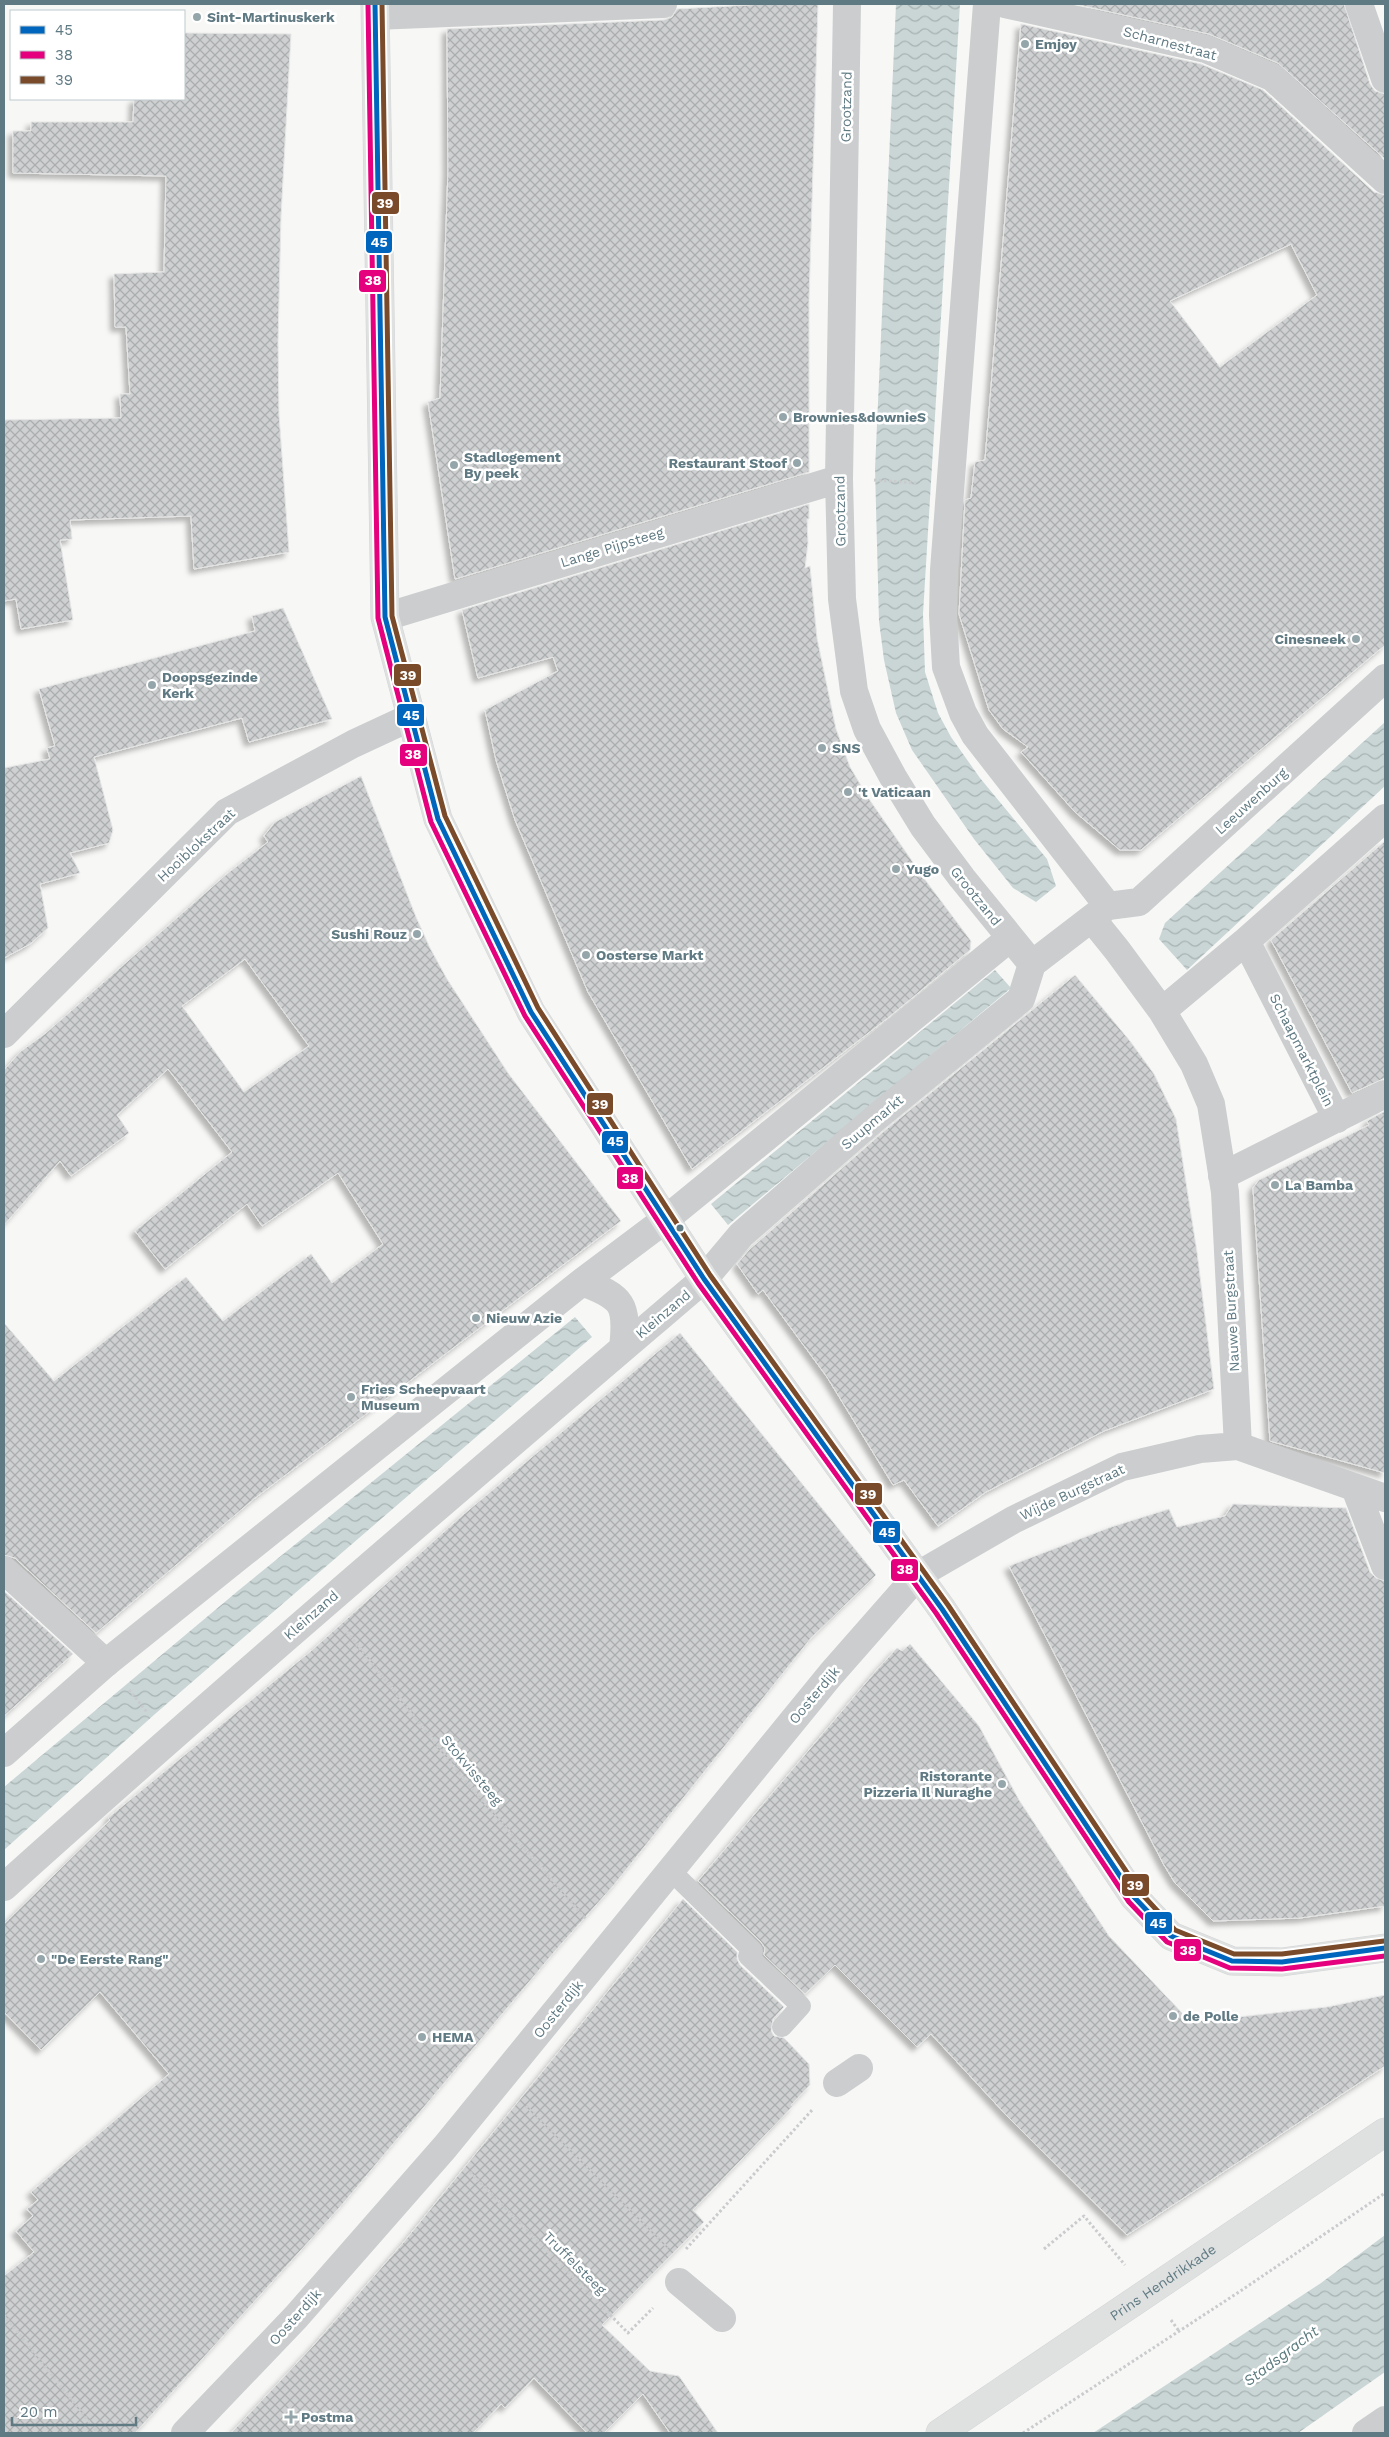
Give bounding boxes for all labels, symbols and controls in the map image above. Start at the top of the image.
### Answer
place label: Sint-Martinuskerk [207,9,335,25]
legend [10,10,185,100]
marker: Sint-Martinuskerk [191,11,203,23]
text: 45 [55,21,73,39]
street label: Scharnestraat [1122,23,1219,63]
place label: Emjoy [1035,36,1077,52]
marker: Emjoy [1019,38,1031,50]
text: 38 [55,46,73,64]
text: 39 [55,71,73,89]
street label: Grootzand [837,71,855,143]
line badge: 39 [371,191,400,215]
text: 39 [377,195,393,211]
line badge: 45 [365,230,393,254]
text: 45 [370,234,388,250]
line badge: 38 [358,269,387,293]
text: 38 [364,272,382,288]
place label: Brownies&downieS [793,409,926,425]
marker: Brownies&downieS [777,411,789,423]
place label: Stadlogement By peek [464,449,561,481]
place label: Restaurant Stoof [668,455,787,471]
marker: Restaurant Stoof [791,457,803,469]
marker: Stadlogement By peek [448,459,460,471]
street label: Grootzand [831,475,849,547]
street label: Lange Pijpsteeg [559,524,666,570]
place label: Cinesneek [1275,631,1346,647]
marker: Cinesneek [1350,633,1362,645]
line badge: 39 [393,663,422,687]
text: 39 [400,667,416,683]
place label: Doopsgezinde Kerk [162,669,258,701]
marker: Doopsgezinde Kerk [146,679,158,691]
line badge: 45 [396,703,425,727]
text: 45 [402,707,420,723]
place label: SNS [832,740,860,756]
marker: SNS [816,742,828,754]
line badge: 38 [399,743,428,767]
text: 38 [404,746,422,762]
street label: Leeuwenburg [1212,764,1291,838]
place label: 't Vaticaan [858,784,931,800]
marker: 't Vaticaan [842,786,854,798]
street label: Hooiblokstraat [154,805,238,885]
place label: Yugo [906,861,939,877]
marker: Yugo [890,863,902,875]
street label: Grootzand [947,863,1005,929]
place label: Sushi Rouz [331,926,407,942]
marker: Sushi Rouz [411,928,423,940]
place label: Oosterse Markt [596,947,703,963]
marker: Oosterse Markt [580,949,592,961]
street label: Schaapmarktplein [1267,991,1337,1109]
street label: Suupmarkt [838,1091,906,1152]
line badge: 39 [586,1092,614,1116]
text: 39 [592,1096,608,1112]
line badge: 45 [601,1130,629,1154]
text: 45 [606,1133,624,1149]
line badge: 38 [616,1166,644,1190]
text: 38 [621,1170,639,1186]
place label: La Bamba [1285,1177,1354,1193]
marker: La Bamba [1269,1179,1281,1191]
unlabelled marker [675,1223,685,1233]
street label: Nauwe Burgstraat [1220,1250,1242,1372]
street label: Kleinzand [632,1286,694,1342]
place label: Nieuw Azie [486,1310,562,1326]
marker: Nieuw Azie [470,1312,482,1324]
place label: Fries Scheepvaart Museum [361,1381,486,1413]
marker: Fries Scheepvaart Museum [345,1391,357,1403]
street label: Wijde Burgstraat [1017,1461,1127,1523]
line badge: 39 [854,1482,883,1506]
text: 39 [860,1486,876,1502]
line badge: 45 [872,1520,901,1544]
text: 45 [878,1524,896,1540]
line badge: 38 [890,1558,919,1582]
text: 38 [896,1561,914,1577]
street label: Kleinzand [281,1587,341,1643]
street label: Oosterdijk [785,1663,843,1727]
street label: Stokvissteeg [438,1732,506,1809]
place label: Ristorante Pizzeria Il Nuraghe [863,1768,992,1800]
marker: Ristorante Pizzeria Il Nuraghe [996,1778,1008,1790]
line badge: 39 [1121,1873,1150,1897]
text: 39 [1127,1877,1143,1893]
line badge: 45 [1144,1911,1173,1935]
text: 45 [1149,1915,1167,1931]
line badge: 38 [1173,1938,1202,1962]
text: 38 [1179,1942,1197,1958]
place label: "De Eerste Rang" [51,1951,168,1967]
marker: "De Eerste Rang" [35,1953,47,1965]
street label: Oosterdijk [530,1977,586,2041]
place label: de Polle [1183,2008,1239,2024]
marker: de Polle [1167,2010,1179,2022]
place label: HEMA [432,2029,474,2045]
marker: HEMA [416,2031,428,2043]
street label: Truffelsteeg [540,2228,610,2298]
street label: Prins Hendrikkade [1107,2241,1219,2324]
street label: Oosterdijk [266,2286,324,2348]
water label: Stadsgracht [1240,2322,1323,2390]
scale bar [12,2394,136,2426]
text: 20 m [20,2403,58,2421]
place label: Postma [301,2409,354,2425]
marker: Postma [285,2411,297,2423]

